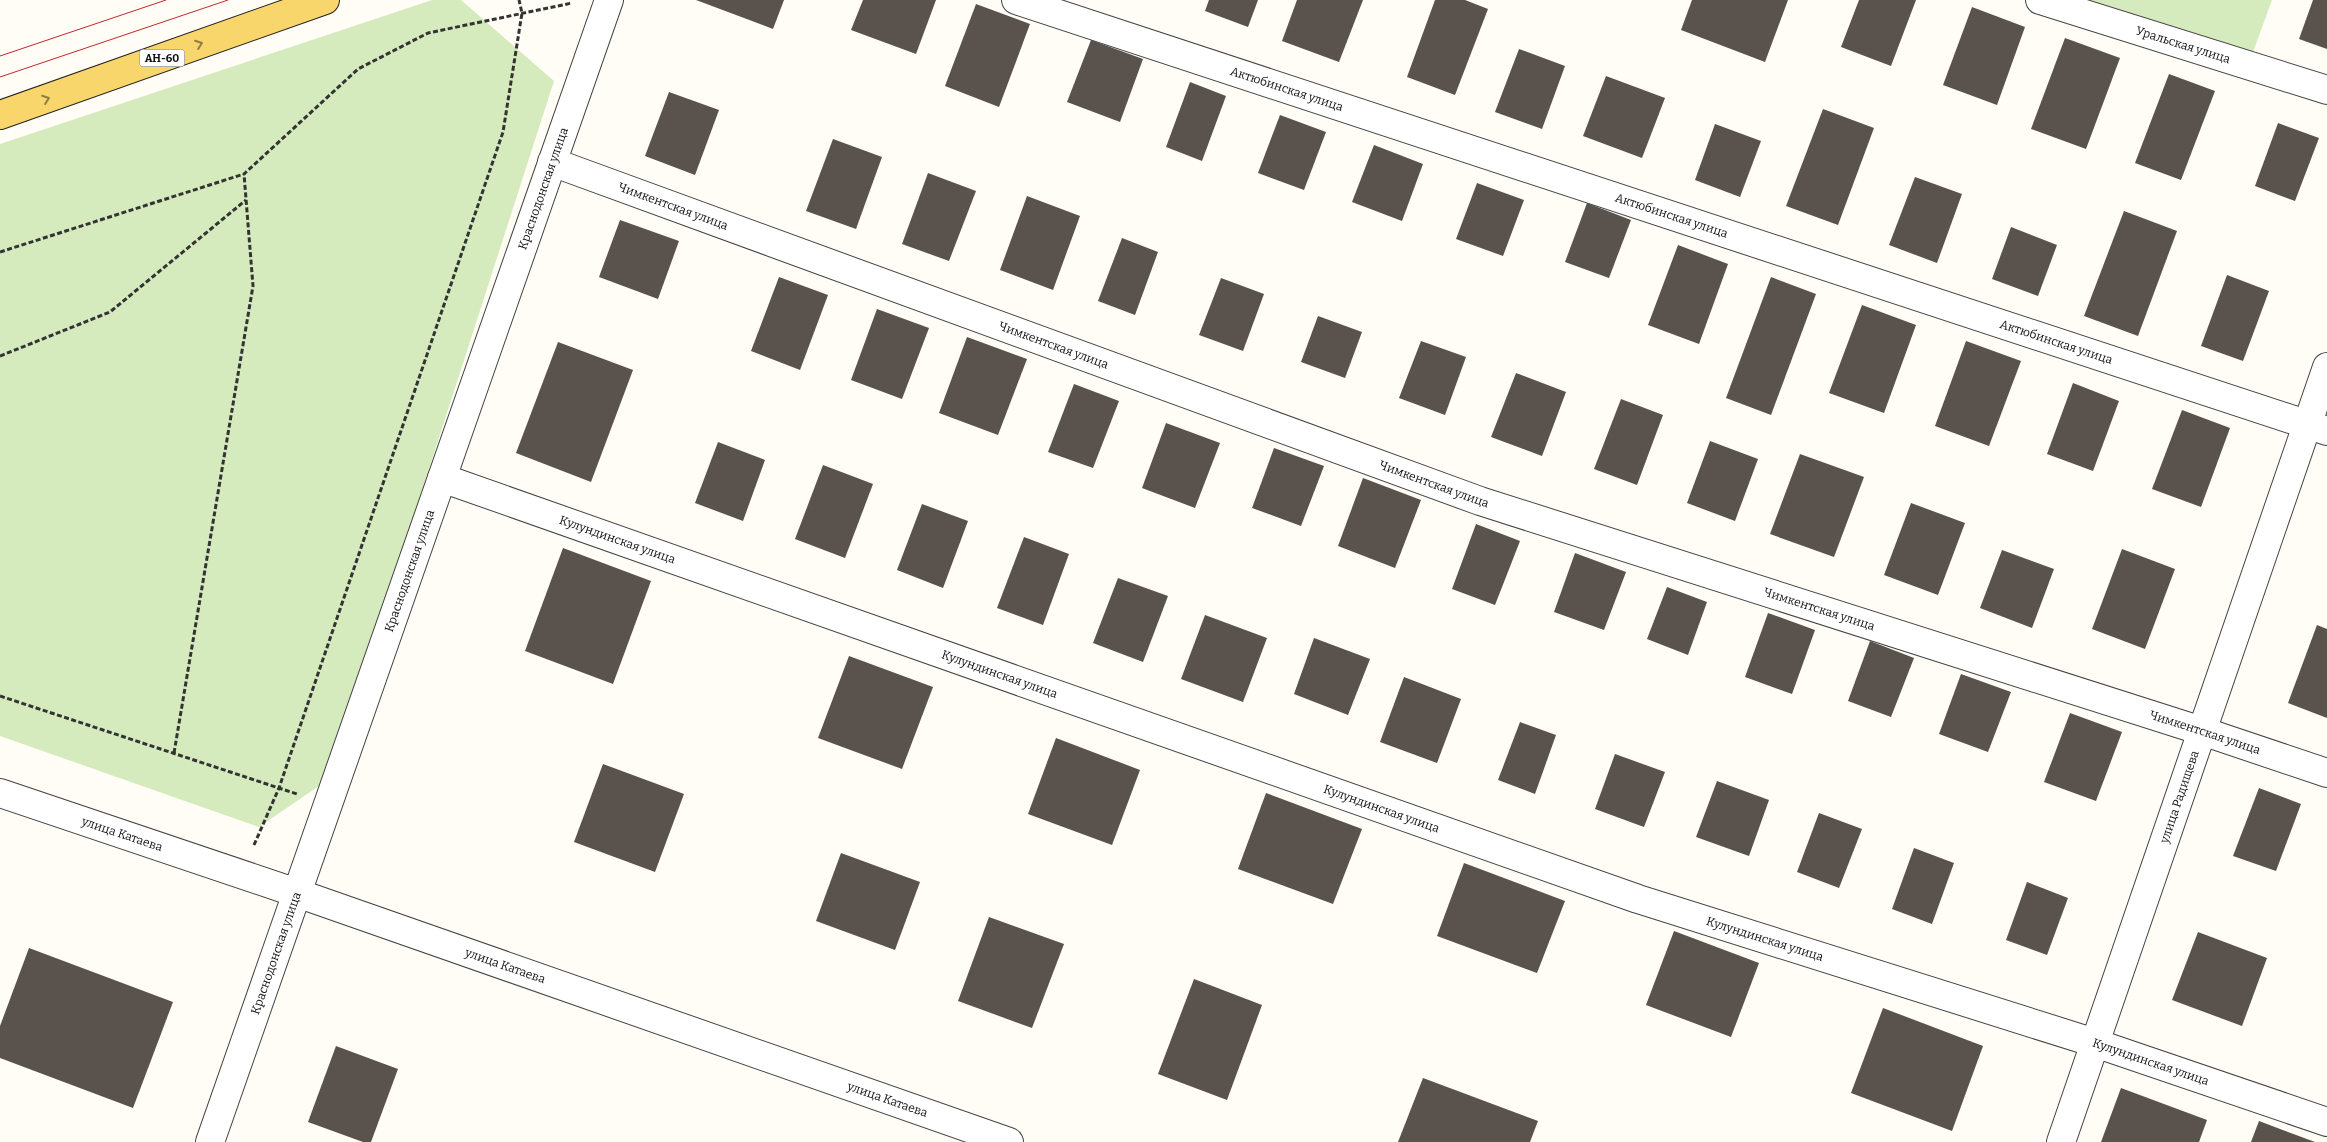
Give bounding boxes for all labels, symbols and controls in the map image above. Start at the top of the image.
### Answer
street label: Уральская улица [2134,23,2233,66]
one-way arrow [194,40,203,50]
road number: АН-60 [140,49,184,66]
street label: Актюбинская улица [1229,64,1345,114]
one-way arrow [41,95,50,105]
street label: Краснодонская улица [515,125,571,251]
street label: Чимкентская улица [616,180,730,233]
street label: Актюбинская улица [1613,190,1730,241]
street label: Актюбинская улица [1998,317,2115,367]
street label: Чимкентская улица [997,319,1111,372]
street label: Чимкентская улица [1377,458,1491,511]
street label: Краснодонская улица [382,508,437,634]
street label: Кулундинская улица [558,513,678,567]
street label: Чимкентская улица [1762,585,1877,633]
street label: Кулундинская улица [940,647,1060,701]
street label: Чимкентская улица [2148,708,2263,757]
street label: улица Радищева [2157,748,2202,846]
street label: Кулундинская улица [1322,782,1442,836]
street label: улица Катаева [79,814,165,854]
street label: Краснодонская улица [248,890,304,1016]
street label: Кулундинская улица [1705,914,1826,964]
street label: улица Катаева [462,945,548,986]
street label: Кулундинская улица [2091,1036,2211,1088]
street label: улица Катаева [845,1079,930,1120]

